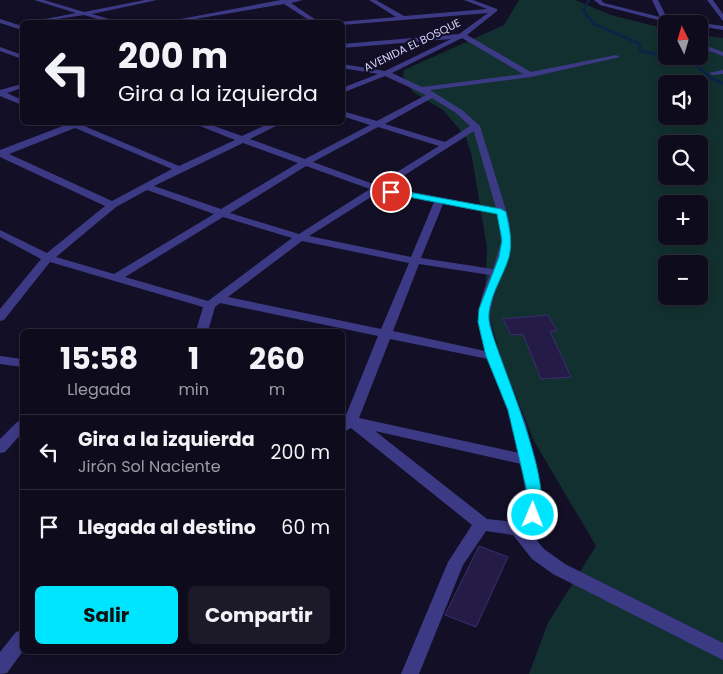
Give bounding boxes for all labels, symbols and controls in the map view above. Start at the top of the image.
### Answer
street label: AVENIDA EL BOSQUE [361,15,463,75]
north arrow [658,15,708,65]
map controls [658,15,708,305]
text: 200 m [118,31,228,80]
icon: left [35,40,100,105]
button: sound [658,75,708,125]
text: Gira a la izquierda [118,78,318,109]
button: search [658,135,708,185]
pin [370,171,412,213]
icon: arrive [377,178,405,206]
button: + [658,195,708,245]
button: − [658,255,708,305]
text: 15:58 [60,337,138,380]
text: 1 [188,337,199,380]
text: 260 [249,337,305,380]
text: Llegada [67,378,131,401]
text: min [178,378,209,401]
text: m [269,378,285,401]
text: Gira a la izquierda [78,426,255,453]
icon: left [35,438,63,466]
text: 200 m [271,439,330,466]
text: Jirón Sol Naciente [78,455,221,478]
position arrow [506,488,558,540]
icon: arrive [35,513,63,541]
text: Llegada al destino [78,514,256,541]
text: 60 m [281,514,330,541]
button: Salir [35,586,178,644]
button: Compartir [188,586,330,644]

